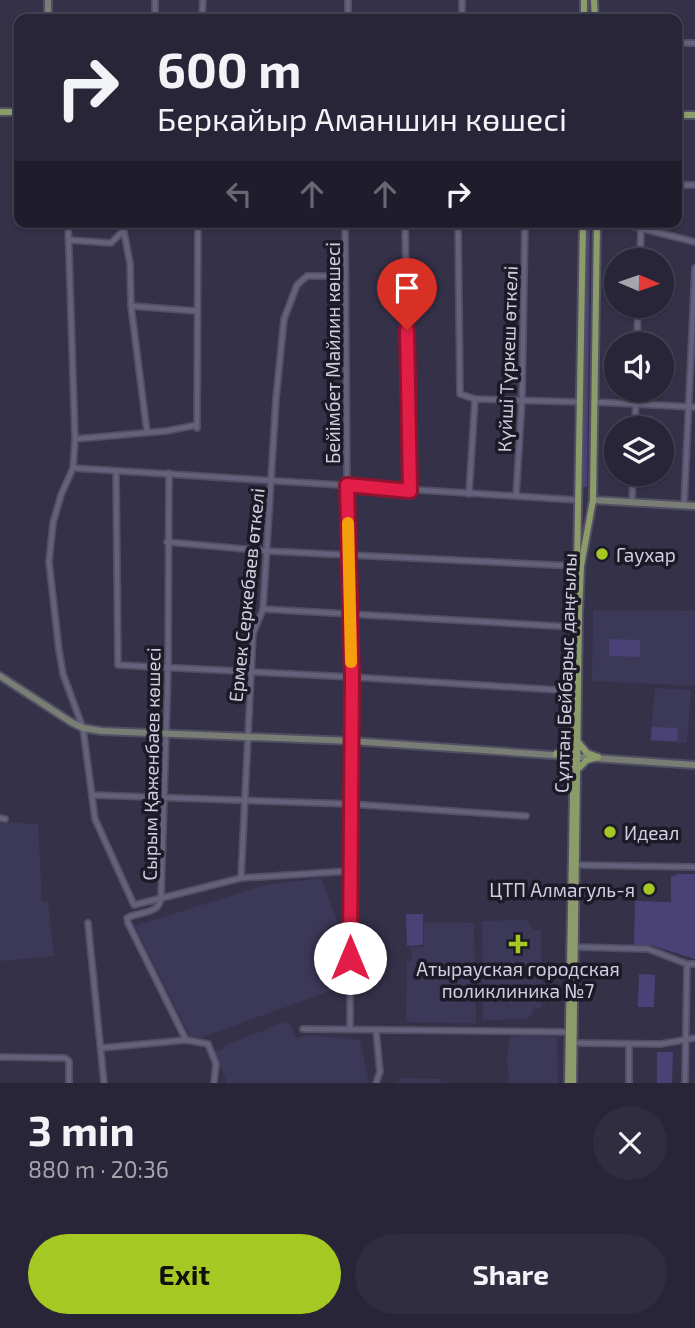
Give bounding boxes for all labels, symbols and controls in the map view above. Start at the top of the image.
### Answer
text: 600 m [157,39,302,98]
icon: right [42,42,133,133]
text: Беркайыр Аманшин көшесі [157,99,567,137]
icon: left [220,175,258,213]
icon: ahead [293,175,331,213]
icon: ahead [366,175,404,213]
icon: right [439,175,477,213]
street label: Бейімбет Майлин көшесі [321,242,344,464]
north arrow [604,248,674,318]
map controls [604,248,674,486]
pin [377,258,437,330]
street label: Күйші Түркеш өткелі [492,265,522,453]
icon: arrive [388,269,426,307]
button: sound [604,332,674,402]
button: layers [604,416,674,486]
street label: Ермек Серкебаев өткелі [223,487,269,703]
place label: Гаухар [616,543,676,567]
marker: Гаухар [594,546,610,562]
street label: Сұлтан Бейбарыс даңғылы [549,553,581,793]
street label: Сырым Қаженбаев көшесі [137,647,165,881]
place label: Идеал [624,821,680,844]
marker: Идеал [602,824,618,840]
place label: ЦТП Алмагуль-я [489,878,635,902]
marker: ЦТП Алмагуль-я [641,881,657,897]
position arrow [313,921,387,995]
marker: Атырауская городская поликлиника №7 [508,934,528,954]
place label: Атырауская городская поликлиника №7 [416,957,620,1002]
text: 3 min [28,1104,135,1154]
button: close [593,1106,667,1180]
text: 880 m · 20:36 [28,1155,169,1183]
button: Exit [28,1234,341,1314]
button: Share [355,1234,667,1314]

